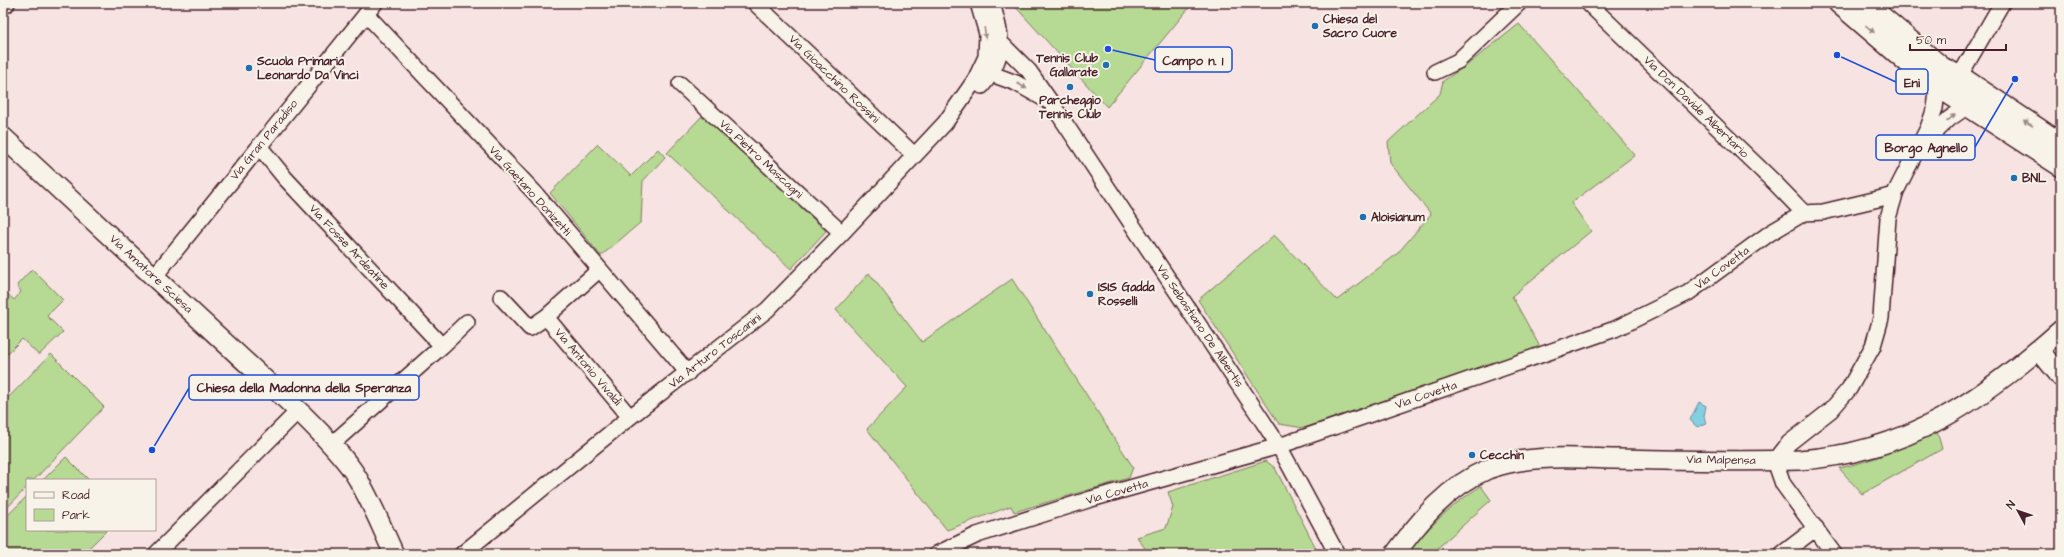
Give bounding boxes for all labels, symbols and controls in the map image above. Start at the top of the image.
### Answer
place label: Chiesa del Sacro Cuore [1322,11,1398,42]
marker: Chiesa del Sacro Cuore [1310,21,1320,31]
one-way arrow [1864,24,1875,33]
scale bar [1910,26,2006,52]
one-way arrow [982,27,988,39]
street label: Via Gioacchino Rossini [785,31,883,127]
text: 50 m [1916,32,1947,49]
callout: Campo n. 1 [1155,47,1232,72]
place label: Tennis Club Gallarate [1035,50,1098,81]
text: Campo n. 1 [1163,52,1224,71]
street label: Via Don Davide Albertario [1640,52,1753,162]
place label: Scuola Primaria Leonardo Da Vinci [256,53,359,84]
marker: Tennis Club Gallarate [1101,60,1111,70]
marker: Scuola Primaria Leonardo Da Vinci [244,63,254,73]
callout: Eni [1896,69,1928,94]
text: Eni [1904,74,1921,92]
marker: Parcheggio Tennis Club [1065,82,1075,92]
one-way arrow [1016,83,1028,90]
place label: Parcheggio Tennis Club [1038,92,1101,123]
street label: Via Gran Paradiso [226,96,302,184]
one-way arrow [1946,113,1956,122]
street label: Via Pietro Mascagni [715,116,807,203]
one-way arrow [2023,119,2034,127]
callout: Borgo Agnello [1876,135,1975,160]
text: Borgo Agnello [1885,139,1968,159]
street label: Via Gaetano Donizetti [485,142,575,240]
place label: BNL [2022,170,2047,187]
marker: BNL [2009,173,2019,183]
street label: Via Fosse Ardeatine [305,201,393,294]
place label: Aloisianum [1371,209,1425,226]
marker: Aloisianum [1358,212,1368,222]
street label: Via Amatore Sciesa [105,231,197,317]
street label: Via Covetta [1691,242,1753,294]
street label: Via Sebastiano De Albertis [1152,261,1248,391]
place label: ISIS Gadda Rosselli [1098,279,1156,310]
marker: ISIS Gadda Rosselli [1085,289,1095,299]
street label: Via Arturo Toscanini [665,309,765,393]
street label: Via Antonio Vivaldi [550,325,626,410]
callout: Chiesa della Madonna della Speranza [189,375,419,400]
street label: Via Covetta [1393,377,1459,413]
text: Chiesa della Madonna della Speranza [197,379,412,398]
place label: Cecchin [1480,447,1524,464]
marker: Cecchin [1467,450,1477,460]
street label: Via Malpensa [1686,451,1756,469]
street label: Via Covetta [1084,475,1150,509]
legend [26,479,156,531]
text: Road [62,487,90,504]
north arrow [1998,491,2038,531]
text: N [2003,497,2019,512]
text: Park [62,507,90,524]

